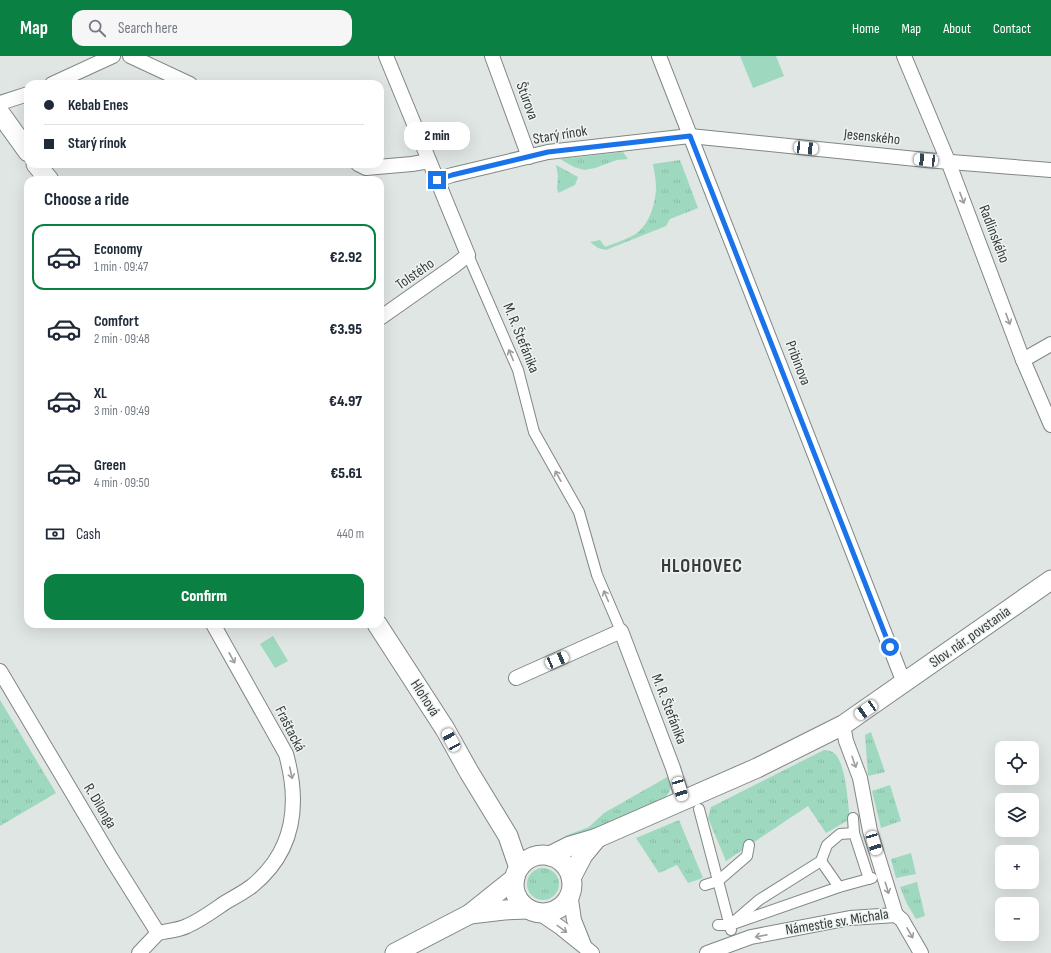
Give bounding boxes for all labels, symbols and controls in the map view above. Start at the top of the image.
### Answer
search box [72,10,352,46]
text: Map [20,17,48,40]
icon: search [86,17,108,39]
text: Search here [118,19,178,38]
text: Home [852,20,880,37]
text: Map [902,20,921,37]
text: About [943,20,971,37]
text: Contact [993,20,1031,37]
street label: Štúrova [511,80,543,123]
text: Kebab Enes [68,96,128,115]
street label: Starý rínok [531,121,589,149]
callout: 2 min [404,122,470,150]
street label: Jesenského [842,124,901,149]
text: 2 min [424,128,450,144]
text: Starý rínok [68,134,126,153]
car [793,141,819,155]
car [913,153,939,167]
route end [428,171,446,189]
text: Choose a ride [44,189,129,210]
one-way arrow [958,191,966,203]
street label: Radlinského [974,202,1014,266]
icon: car [46,239,82,275]
text: Economy [94,240,143,259]
text: €2.92 [330,248,362,267]
street label: Tolstého [392,254,438,294]
text: 1 min · 09:47 [94,259,148,275]
street label: M. R. Štefánika [498,300,544,376]
icon: car [46,311,82,347]
text: Comfort [94,312,139,331]
one-way arrow [1004,313,1012,325]
text: €3.95 [329,320,362,339]
text: 2 min · 09:48 [94,331,150,347]
street label: Pribinova [781,338,815,388]
one-way arrow [507,350,515,362]
icon: car [46,383,82,419]
text: XL [94,384,107,403]
text: €4.97 [329,392,362,411]
text: 3 min · 09:49 [94,403,150,419]
icon: car [46,455,82,491]
text: Green [94,456,126,475]
text: €5.61 [330,464,362,483]
one-way arrow [554,470,561,482]
text: 4 min · 09:50 [94,475,150,491]
icon: cash [44,523,66,545]
text: Cash [76,525,101,544]
text: 440 m [337,526,364,542]
district label: HLOHOVEC [661,555,743,578]
button: Confirm [44,574,364,620]
one-way arrow [602,590,609,602]
street label: Slov. nár. povstania [926,602,1015,672]
route start [881,638,899,656]
car [544,650,570,670]
one-way arrow [228,652,236,664]
street label: M. R. Štefánika [647,671,691,747]
street label: Hlohová [406,676,444,720]
car [853,698,879,722]
street label: Fraštacká [270,703,310,755]
car [440,727,462,753]
map controls [995,741,1039,941]
button: locate [995,741,1039,785]
one-way arrow [851,756,858,769]
one-way arrow [287,766,295,779]
car [671,776,689,802]
street label: R. Dilonga [79,780,121,832]
button: layers [995,793,1039,837]
car [865,830,883,856]
button: + [995,845,1039,889]
one-way arrow [884,881,891,894]
button: − [995,897,1039,941]
street label: Námestie sv. Michala [784,904,890,940]
one-way arrow [556,925,567,933]
one-way arrow [906,927,914,939]
one-way arrow [754,932,767,940]

